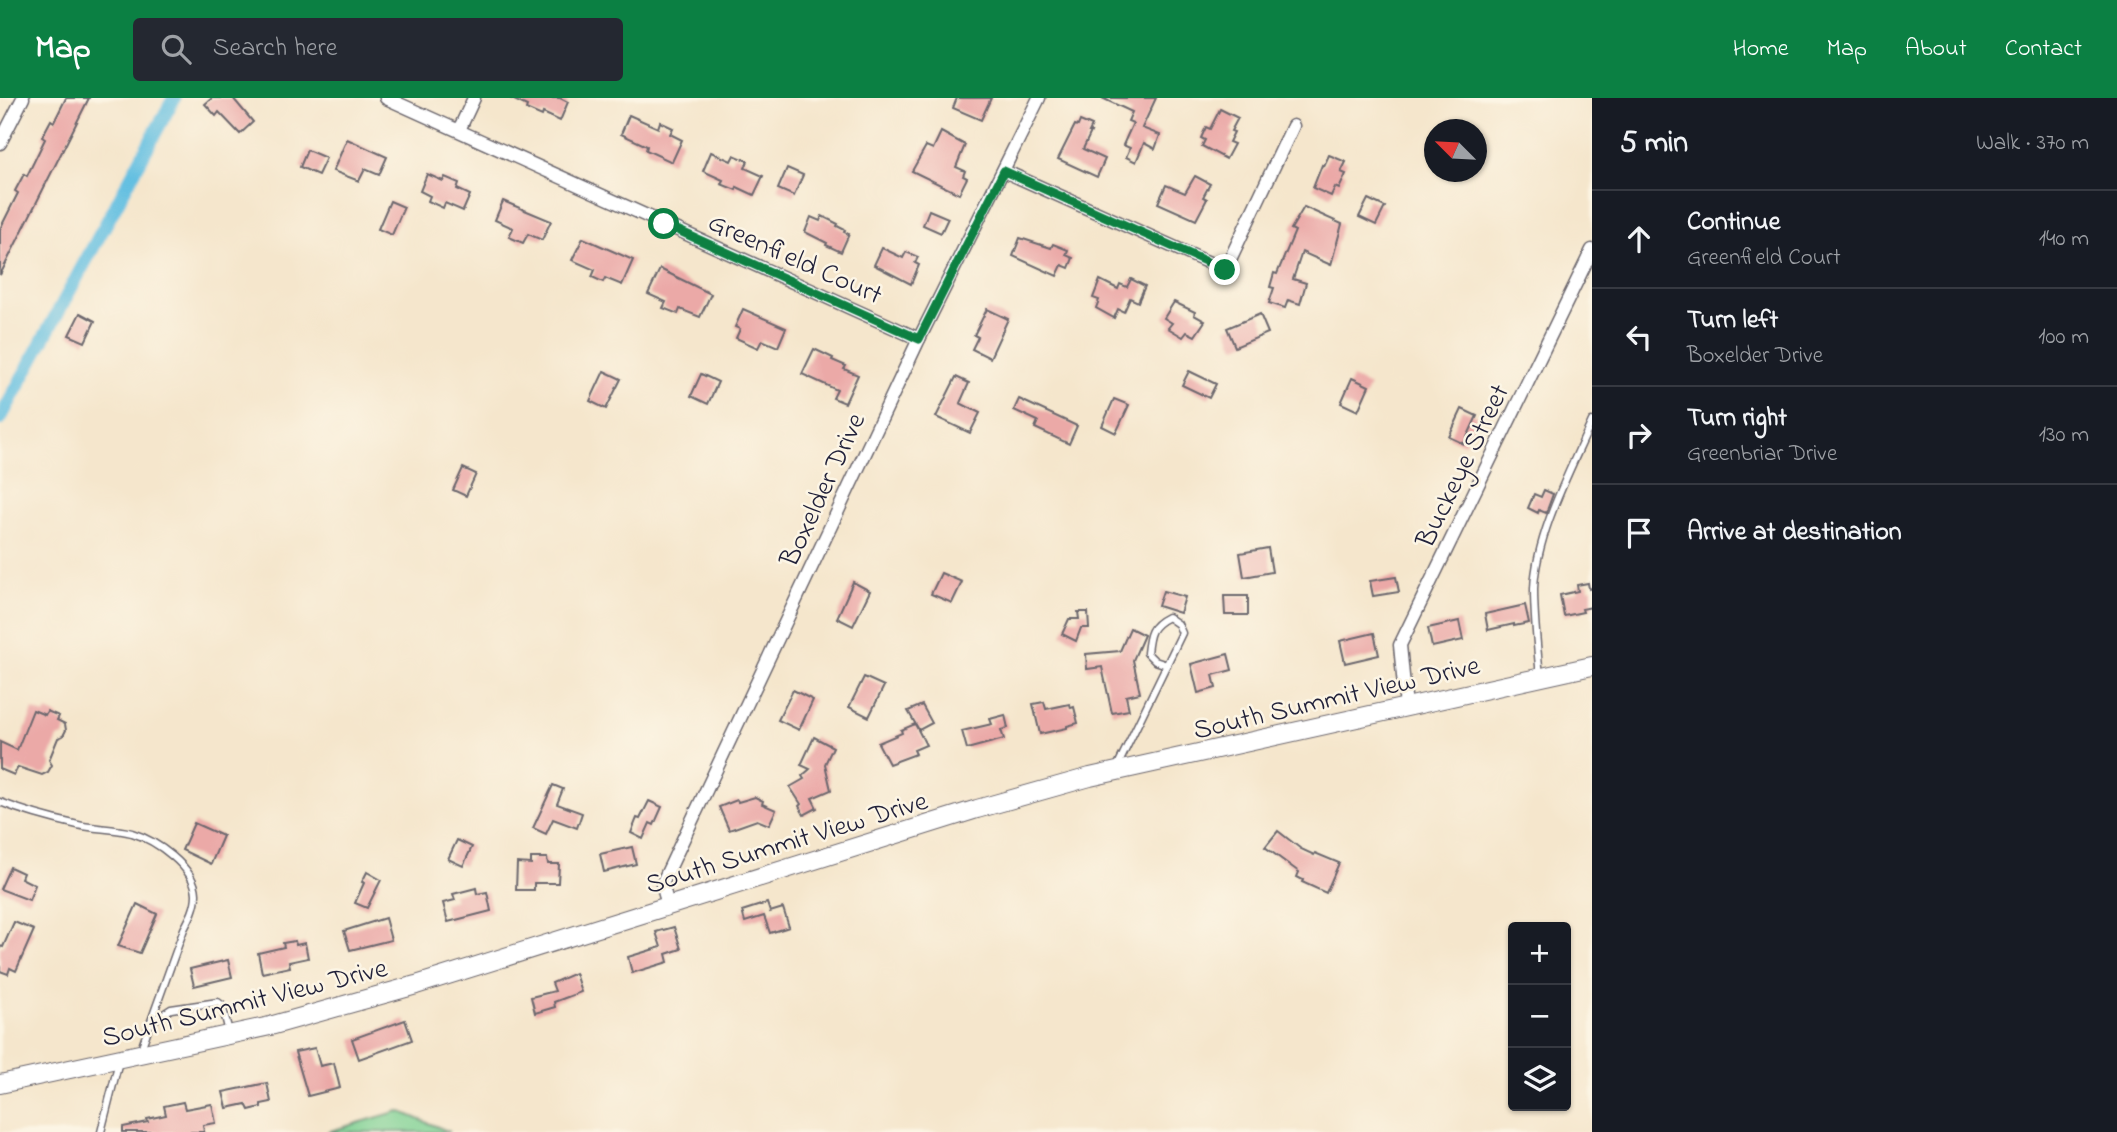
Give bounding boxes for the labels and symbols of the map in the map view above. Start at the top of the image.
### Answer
north arrow [1424,119,1487,182]
street label: Greenfield Court [701,203,888,317]
route start [648,208,679,239]
route end [1209,254,1240,285]
street label: Buckeye Street [1406,378,1522,556]
street label: Boxelder Drive [770,406,878,575]
street label: South Summit View Drive [1189,646,1485,752]
street label: South Summit View Drive [641,782,934,907]
street label: South Summit View Drive [98,949,392,1060]

